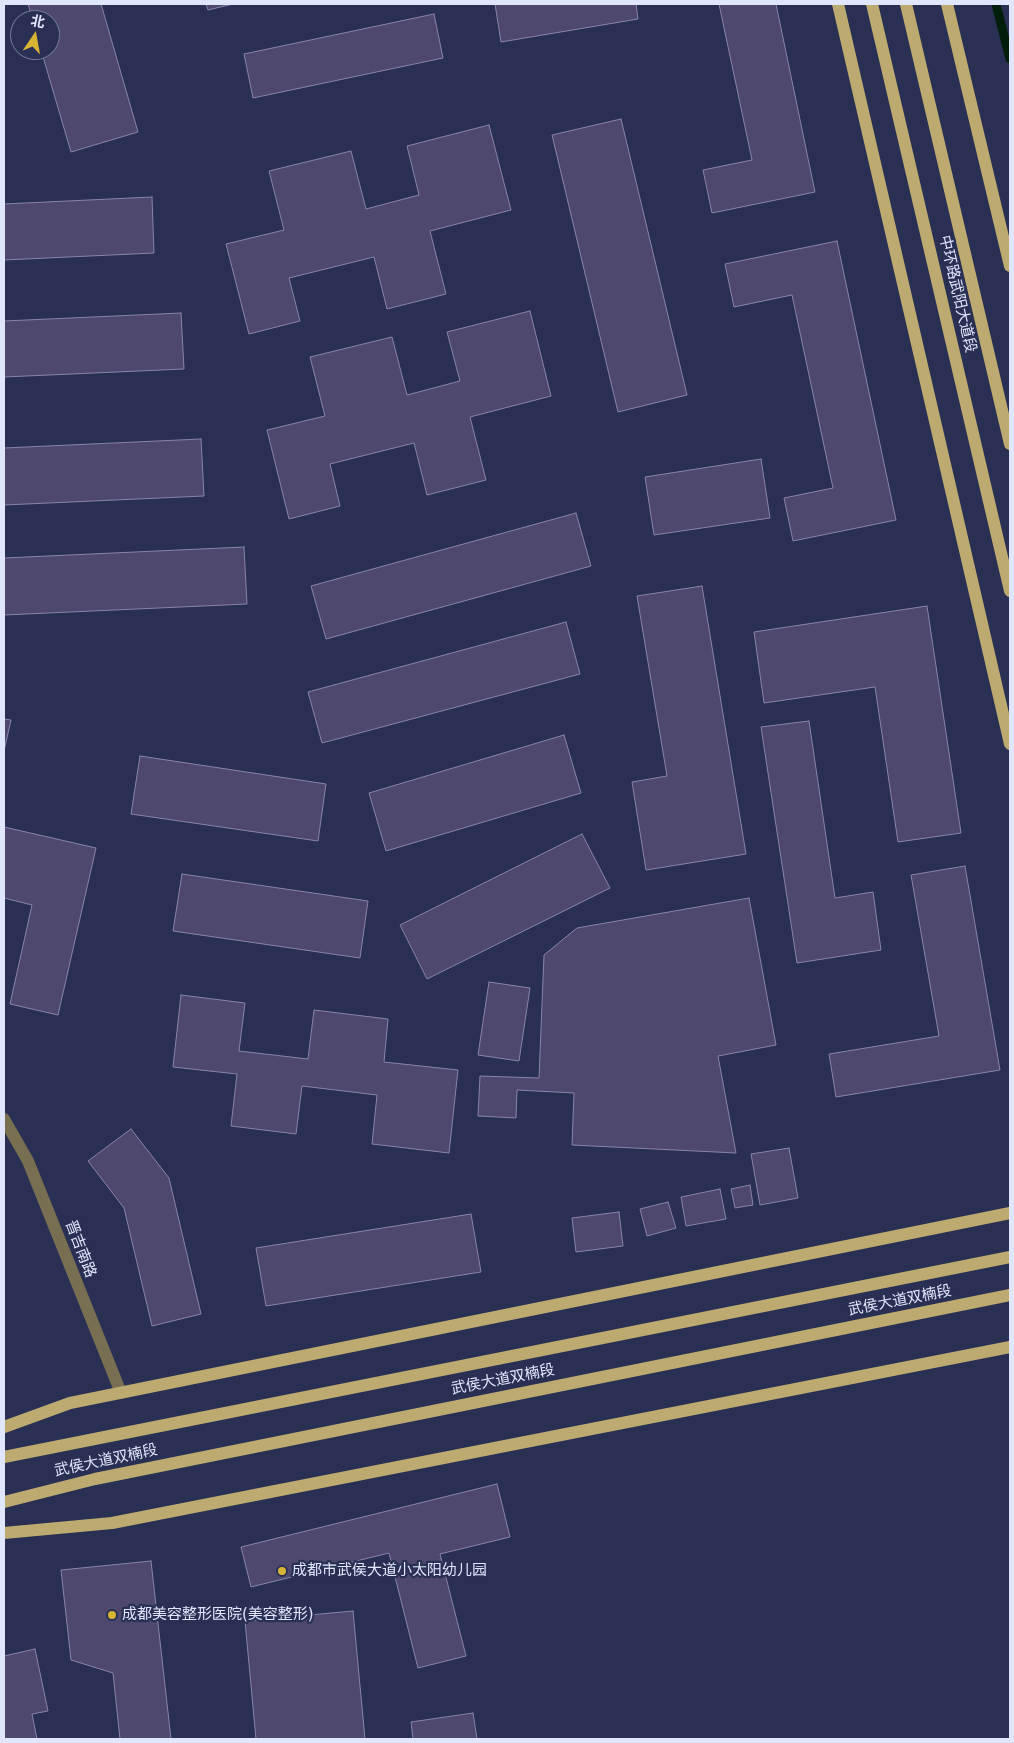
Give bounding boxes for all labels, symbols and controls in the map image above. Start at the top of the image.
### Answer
north arrow [10,10,60,60]
text: 北 [29,12,46,31]
street label: 中环路武阳大道段 [935,234,979,354]
street label: 晋吉南路 [61,1218,99,1280]
street label: 武侯大道双楠段 [847,1282,953,1320]
street label: 武侯大道双楠段 [450,1361,556,1399]
street label: 武侯大道双楠段 [53,1441,159,1481]
place label: 成都市武侯大道小太阳幼儿园 [292,1562,487,1580]
marker: 成都市武侯大道小太阳幼儿园 [276,1565,288,1577]
place label: 成都美容整形医院(美容整形) [122,1606,314,1624]
marker: 成都美容整形医院(美容整形) [106,1609,118,1621]

